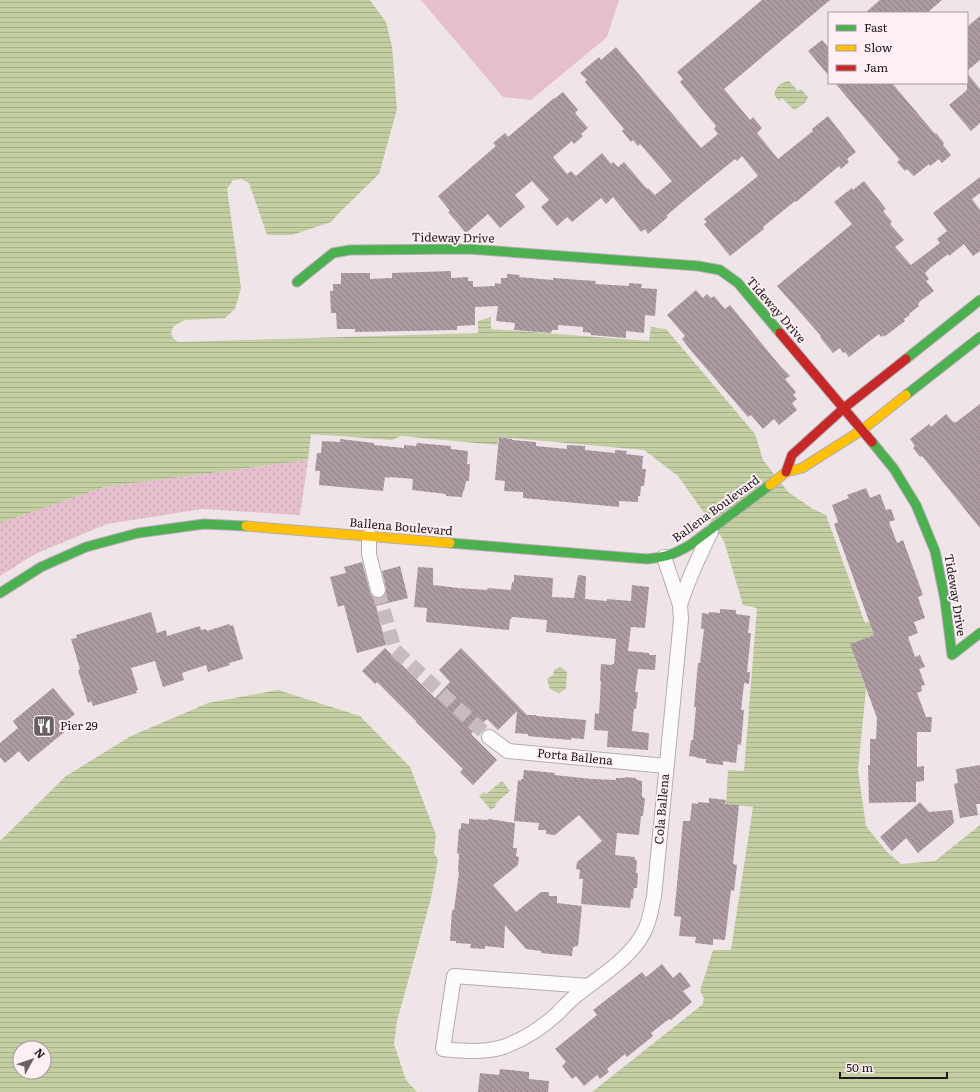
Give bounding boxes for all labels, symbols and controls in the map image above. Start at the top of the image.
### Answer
legend [828,12,968,84]
text: Fast [864,18,888,36]
text: Slow [864,38,893,56]
text: Jam [864,58,889,76]
street label: Tideway Drive [411,227,495,247]
street label: Tideway Drive [743,272,811,347]
street label: Ballena Boulevard [668,470,763,546]
street label: Ballena Boulevard [349,513,454,540]
street label: Tideway Drive [941,552,971,637]
restaurant icon: Pier 29 [31,713,57,739]
place label: Pier 29 [60,716,98,734]
street label: Porta Ballena [536,743,614,769]
street label: Cola Ballena [649,772,673,845]
north arrow [12,1040,52,1080]
text: N [31,1044,50,1062]
scale bar [840,1054,947,1080]
text: 50 m [846,1058,873,1076]

